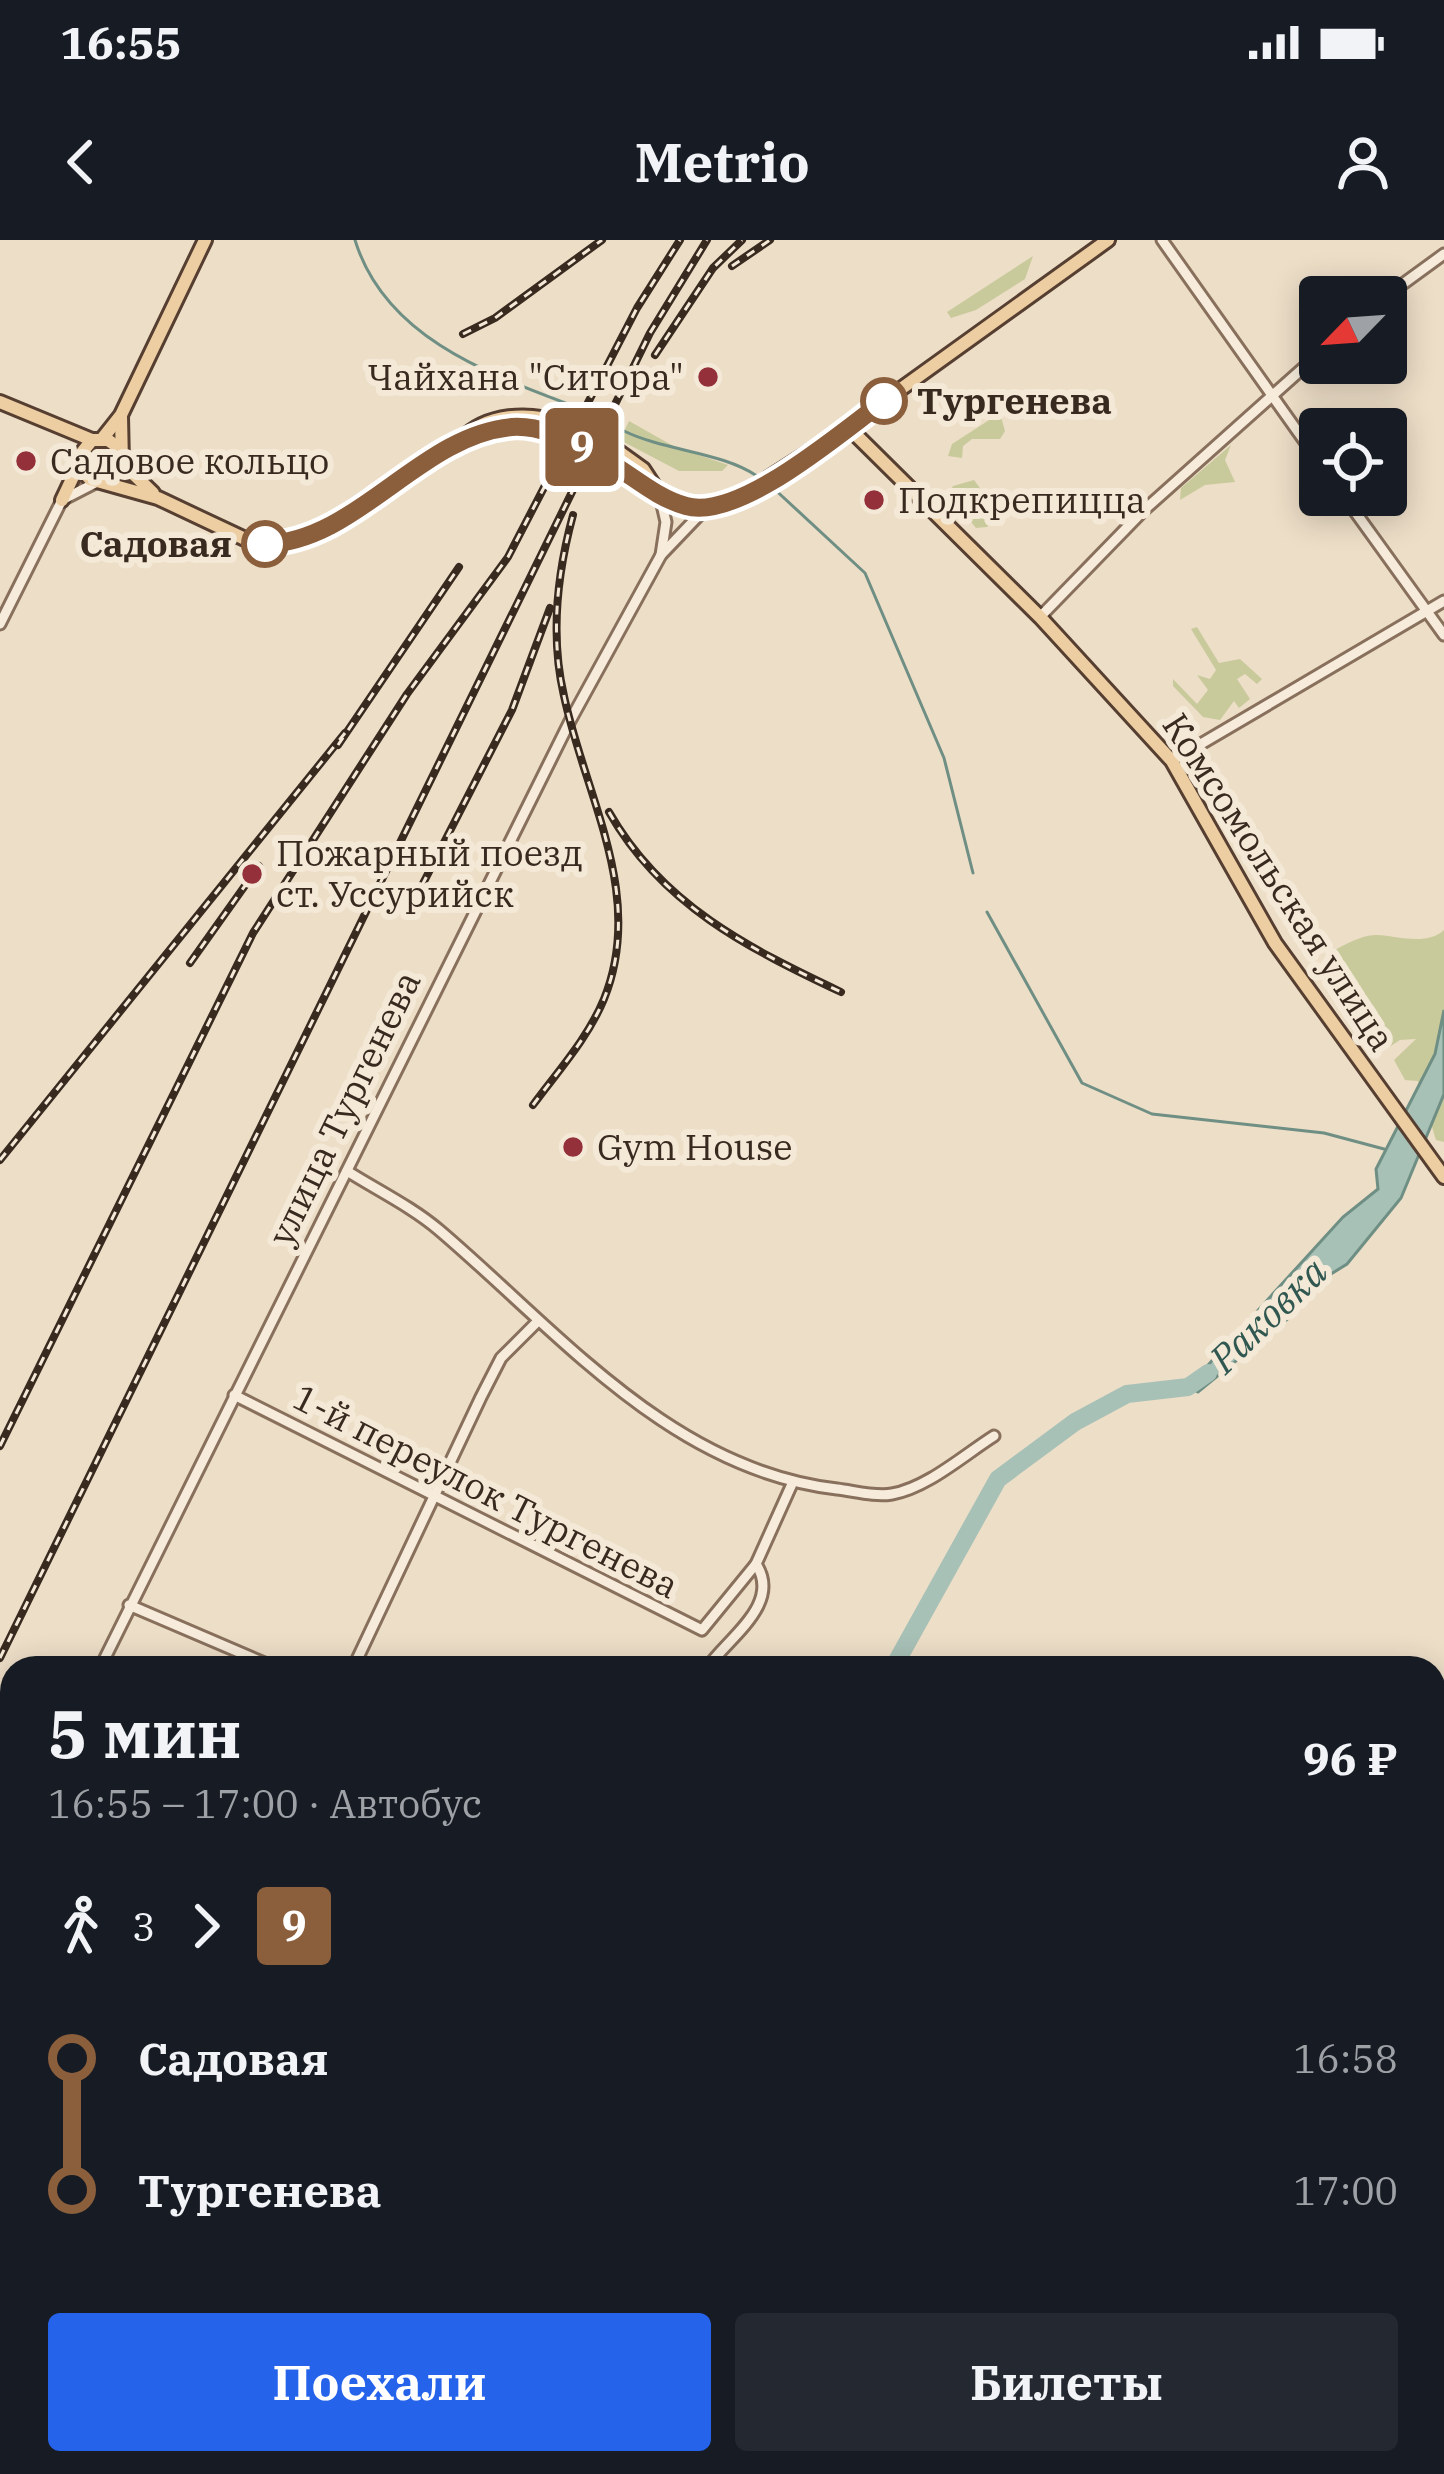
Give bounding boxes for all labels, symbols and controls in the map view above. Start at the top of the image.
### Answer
text: 16:55 [60,13,182,71]
text: Metrio [634,127,810,197]
icon: back [48,129,114,195]
icon: person [1330,129,1396,195]
north arrow [1299,276,1407,384]
map controls [1299,276,1407,516]
place label: Чайхана "Ситора" [367,353,684,400]
marker: Чайхана "Ситора" [695,364,721,390]
place label: Тургенева [917,377,1112,424]
marker: Тургенева [862,379,906,423]
line badge: 9 [543,408,621,486]
button: locate [1299,408,1407,516]
text: 9 [569,419,595,474]
place label: Садовое кольцо [50,437,329,484]
marker: Садовое кольцо [13,448,39,474]
place label: Подкрепицца [898,476,1146,523]
marker: Подкрепицца [861,487,887,513]
place label: Садовая [80,520,232,567]
marker: Садовая [243,522,287,566]
street label: Комсомольская улица [1153,704,1406,1060]
place label: Пожарный поезд ст. Уссурийск [276,829,583,917]
marker: Пожарный поезд ст. Уссурийск [239,861,265,887]
street label: улица Тургенева [257,963,430,1253]
place label: Gym House [597,1123,793,1170]
marker: Gym House [560,1134,586,1160]
water label: Раковка [1197,1246,1337,1384]
street label: 1-й переулок Тургенева [286,1373,687,1608]
text: 5 мин [48,1690,242,1776]
text: 96 ₽ [1303,1729,1398,1787]
text: 16:55 – 17:00 · Автобус [48,1778,482,1829]
icon: walk [48,1893,114,1959]
icon: forward [173,1893,239,1959]
text: 9 [281,1898,307,1953]
text: 3 [132,1901,155,1952]
text: Садовая [138,2029,329,2087]
text: 16:58 [1293,2033,1398,2084]
text: Тургенева [138,2161,382,2219]
text: 17:00 [1293,2165,1398,2216]
button: Поехали [48,2313,711,2451]
button: Билеты [735,2313,1398,2451]

